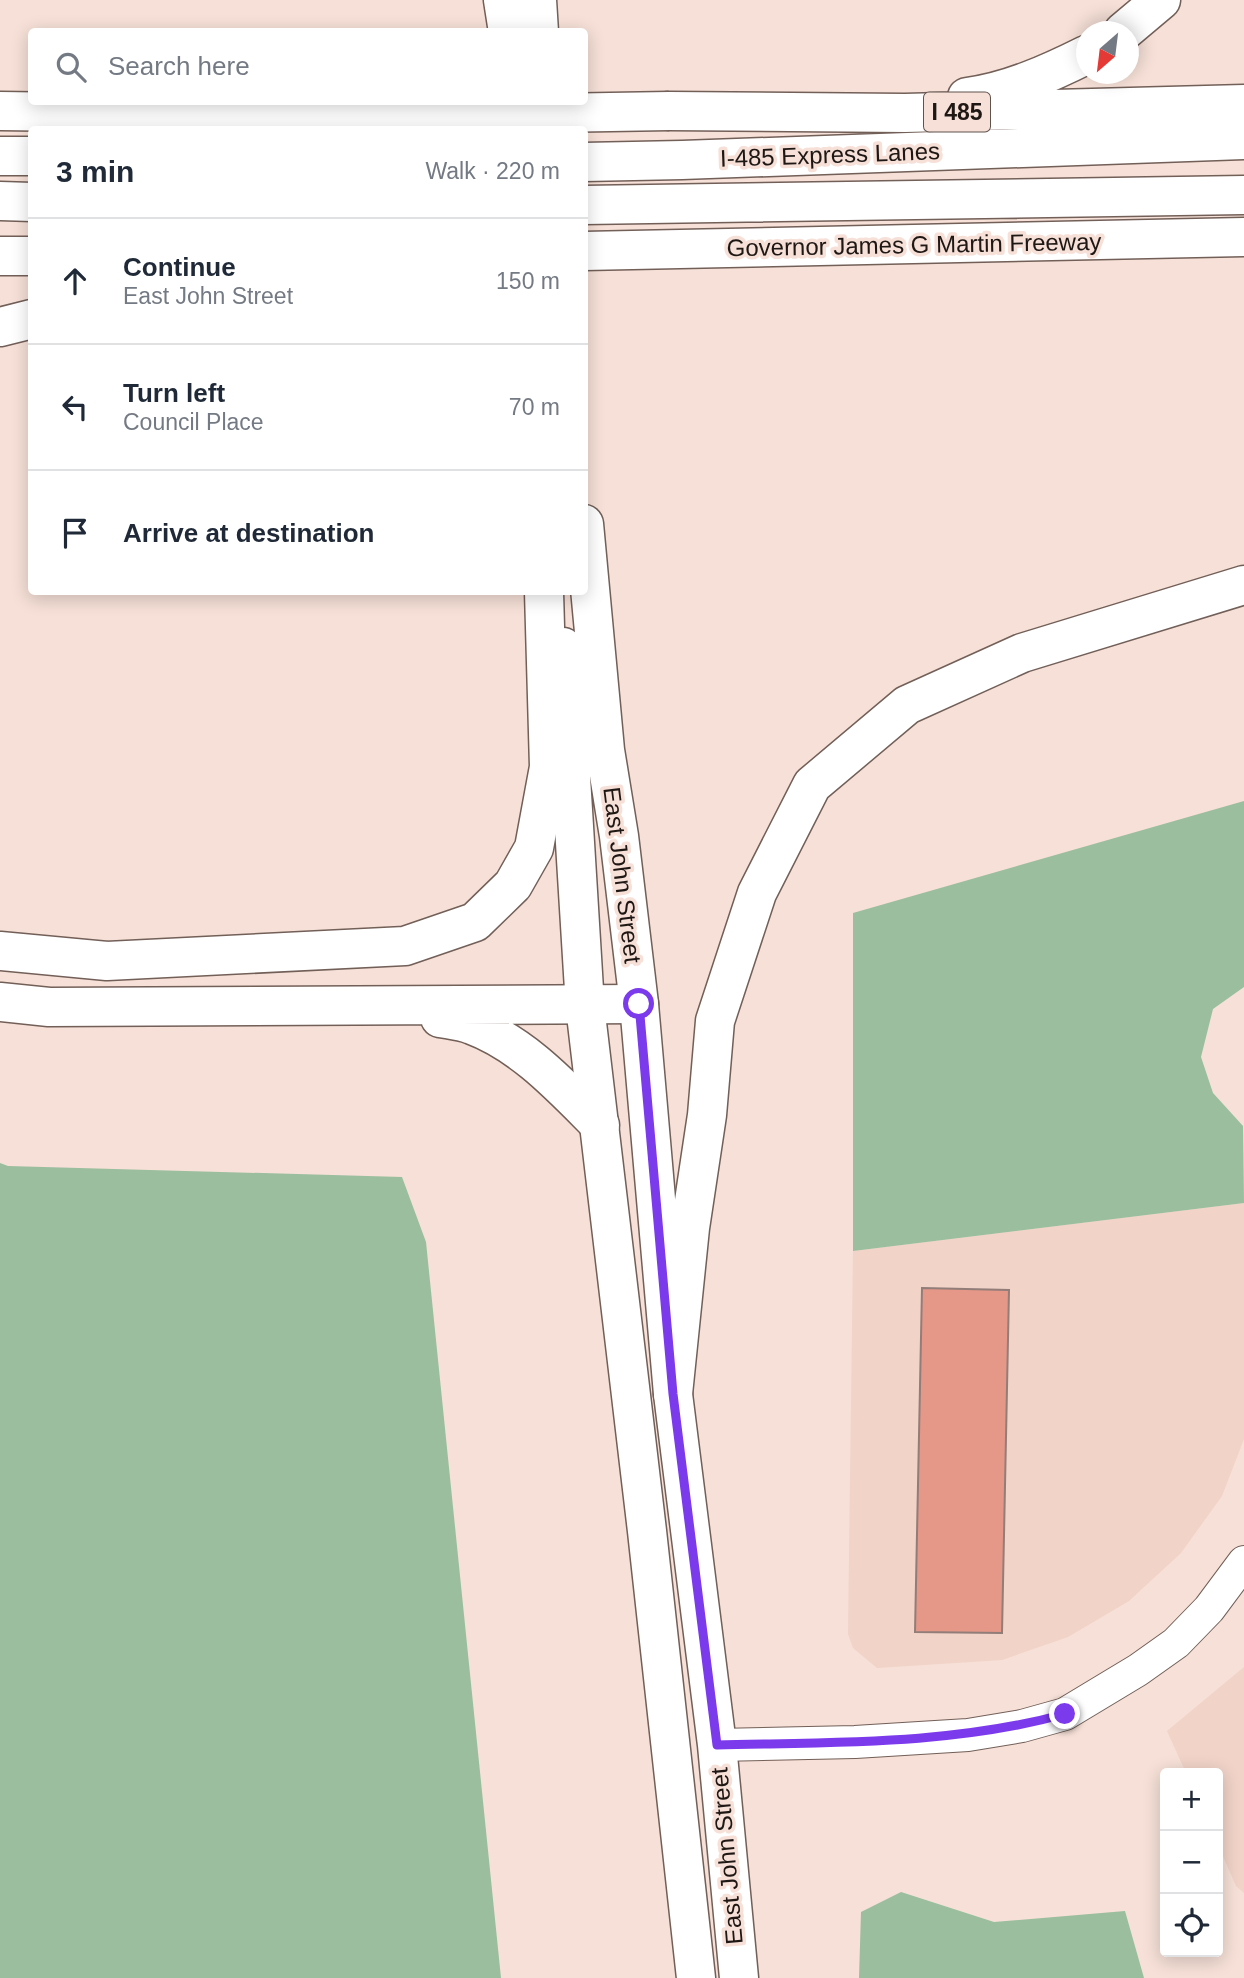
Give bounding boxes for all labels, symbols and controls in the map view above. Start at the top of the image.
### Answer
north arrow [1076,21,1139,84]
search box [28,28,588,105]
icon: search [52,48,90,86]
text: Search here [108,51,250,81]
road number: I 485 [924,92,990,132]
street label: I-485 Express Lanes [720,137,940,172]
text: 3 min [56,155,134,188]
text: Walk · 220 m [425,158,560,184]
street label: Governor James G Martin Freeway [726,228,1102,261]
text: Continue [123,252,236,282]
icon: ahead [56,262,94,300]
text: 150 m [496,268,560,294]
text: East John Street [123,283,293,309]
text: Turn left [123,378,225,408]
icon: left [56,388,94,426]
text: 70 m [509,394,560,420]
text: Council Place [123,409,264,435]
icon: arrive [56,514,94,552]
text: Arrive at destination [123,518,374,548]
street label: East John Street [598,785,647,965]
route start [623,988,654,1019]
route end [1049,1698,1080,1729]
street label: East John Street [705,1766,748,1946]
map controls [1160,1768,1223,1957]
button: + [1160,1768,1223,1831]
button: − [1160,1831,1223,1894]
button: locate [1160,1894,1223,1957]

